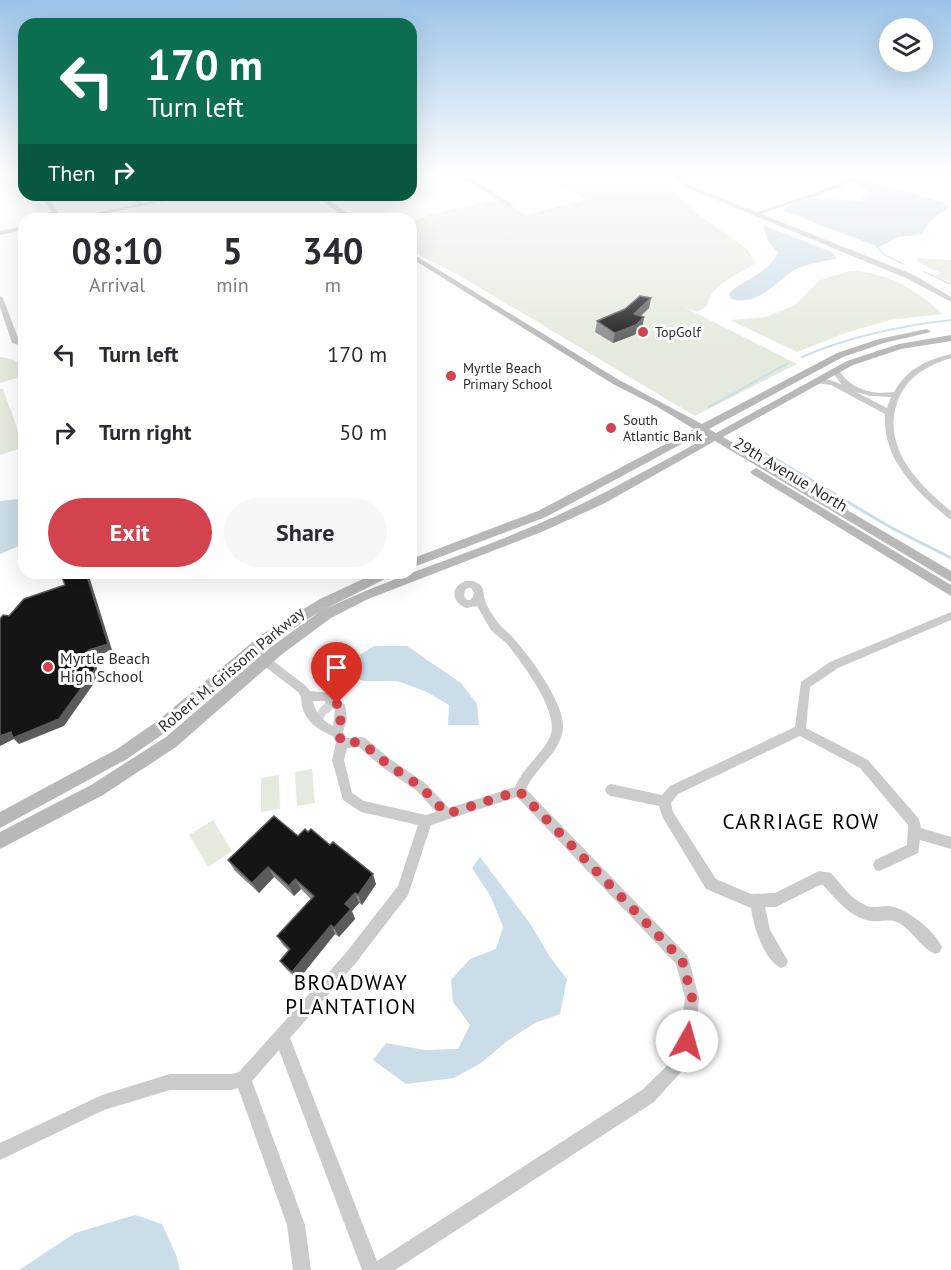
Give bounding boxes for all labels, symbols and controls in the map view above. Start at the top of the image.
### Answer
map controls [879,18,933,72]
button: layers [879,18,933,72]
text: 170 m [147,37,263,92]
icon: left [48,42,126,120]
text: Turn left [147,90,244,124]
icon: right [107,156,140,189]
text: Then [48,159,95,187]
text: 08:10 [71,227,163,274]
text: 5 [222,227,243,274]
text: 340 [302,227,364,274]
text: Arrival [89,272,145,298]
text: min [216,272,249,298]
text: m [325,272,341,298]
place label: TopGolf [655,323,701,341]
marker: TopGolf [636,325,650,339]
icon: left [48,338,81,371]
text: Turn left [99,340,179,368]
text: 170 m [327,340,387,368]
place label: Myrtle Beach Primary School [463,359,552,393]
marker: Myrtle Beach Primary School [444,369,458,383]
place label: South Atlantic Bank [623,411,702,445]
icon: right [48,416,81,449]
text: Turn right [99,418,191,446]
text: 50 m [339,418,387,446]
marker: South Atlantic Bank [604,421,618,435]
street label: 29th Avenue North [731,432,851,516]
button: Exit [48,498,212,567]
button: Share [224,498,387,567]
street label: Robert M. Grissom Parkway [154,602,308,736]
pin [311,642,362,704]
place label: Myrtle Beach High School [60,648,150,686]
icon: arrive [320,651,353,684]
marker: Myrtle Beach High School [41,660,55,674]
district label: CARRIAGE ROW [722,808,880,835]
district label: BROADWAY PLANTATION [285,969,417,1020]
position arrow [655,1009,719,1073]

